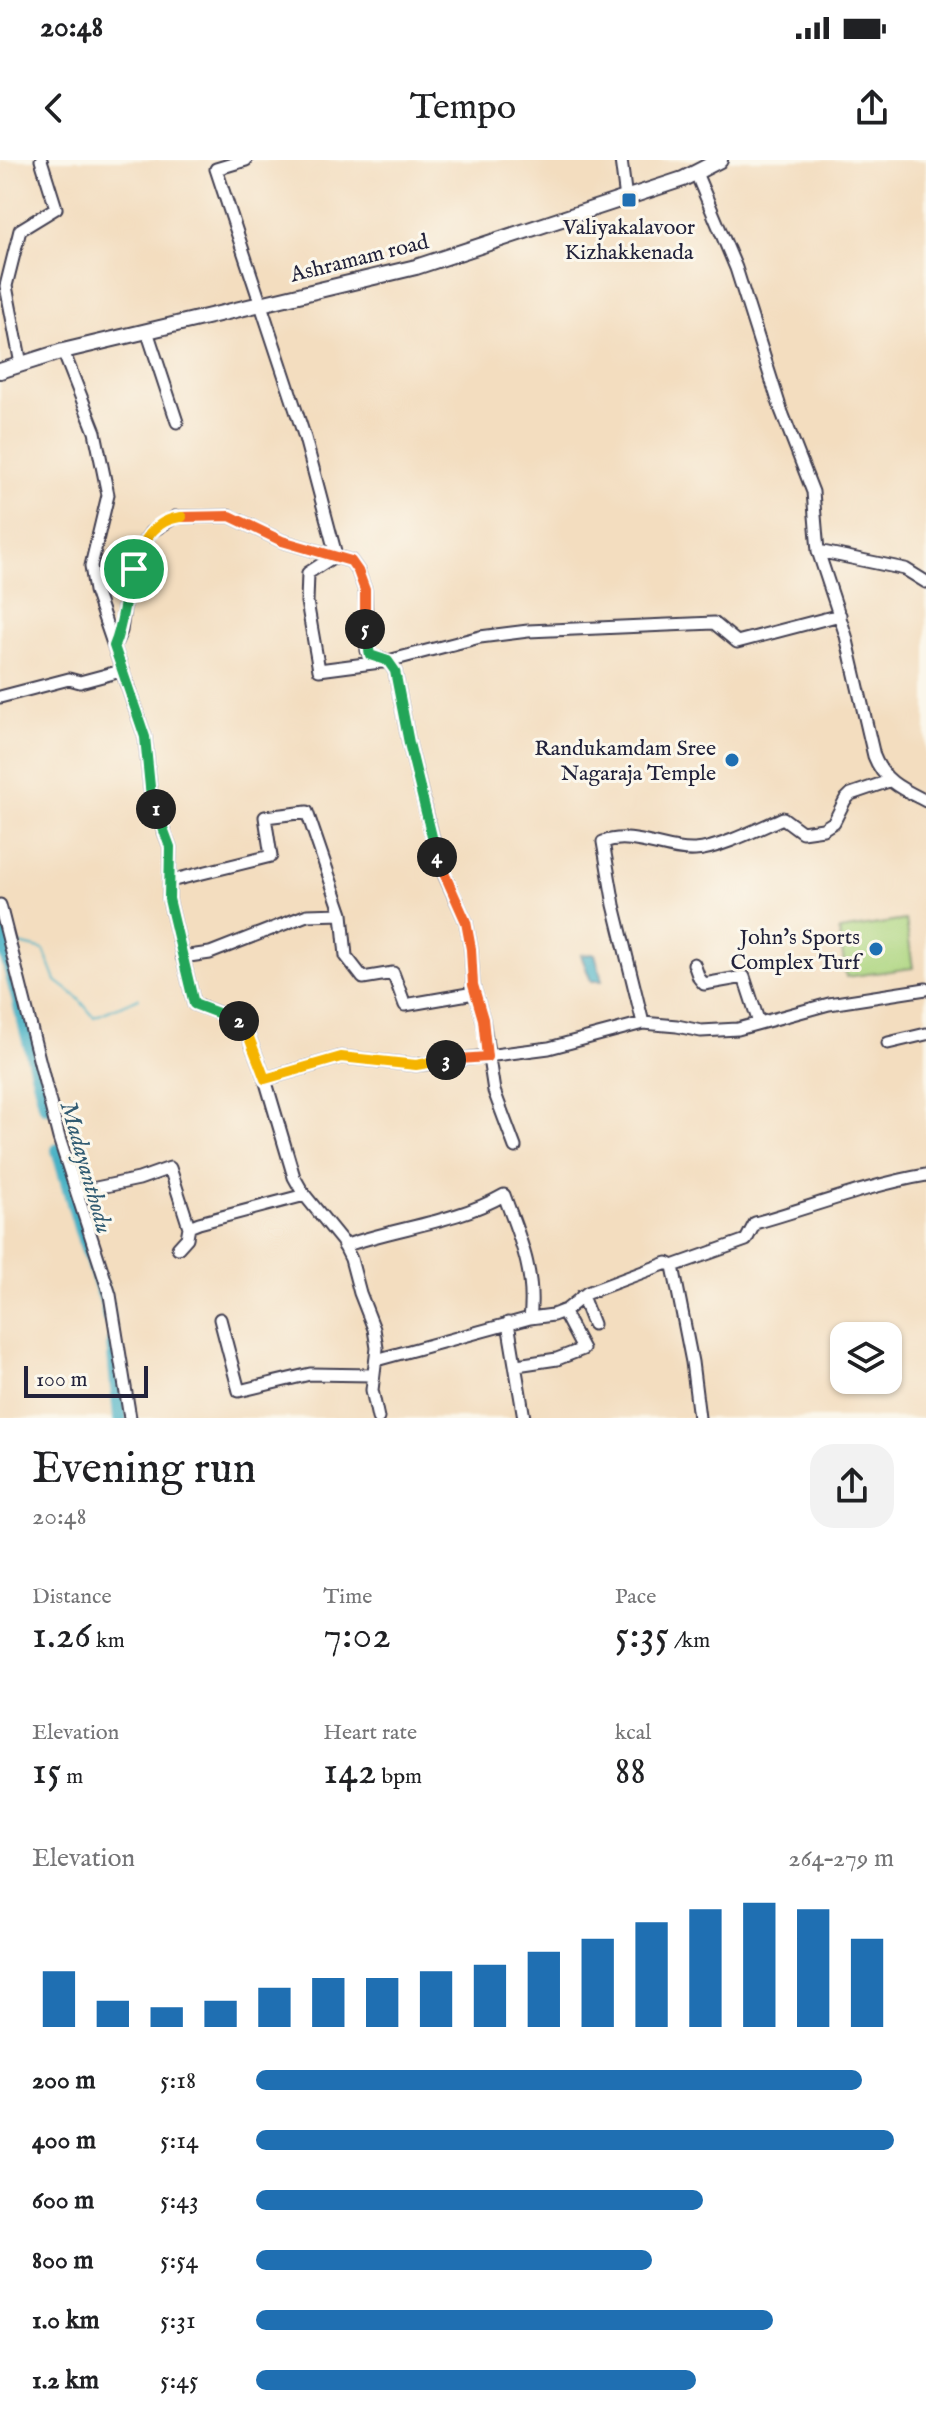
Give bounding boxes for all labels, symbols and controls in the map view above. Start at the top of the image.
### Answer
text: 20:48 [40,9,103,47]
text: Tempo [410,85,516,131]
icon: back [32,86,76,130]
icon: share [850,86,894,130]
marker: Valiyakalavoor Kizhakkenada [620,191,638,209]
place label: Valiyakalavoor Kizhakkenada [562,214,695,267]
street label: Ashramam road [287,228,432,290]
pin [100,535,168,603]
icon: arrive [112,547,156,591]
pin: 5 [345,609,385,649]
text: 5 [361,615,369,643]
place label: Randukamdam Sree Nagaraja Temple [534,735,716,788]
marker: Randukamdam Sree Nagaraja Temple [723,751,741,769]
pin: 1 [136,789,176,829]
text: 1 [152,795,160,823]
pin: 4 [417,837,457,877]
text: 4 [432,843,442,871]
place label: John's Sports Complex Turf [730,924,864,977]
marker: John's Sports Complex Turf [867,940,885,958]
pin: 2 [219,1001,259,1041]
text: 2 [234,1007,244,1035]
pin: 3 [426,1040,466,1080]
text: 3 [442,1046,450,1074]
water label: Madayanthodu [52,1098,119,1237]
map controls [830,1322,902,1394]
button: layers [830,1322,902,1394]
scale bar [24,1362,148,1398]
text: 100 m [36,1366,88,1394]
text: Evening run [32,1442,256,1498]
button: share [810,1444,894,1528]
text: 20:48 [32,1500,87,1533]
text: Distance [32,1583,112,1611]
text: Time [323,1583,372,1611]
text: Pace [615,1583,656,1611]
text: 1.26 [32,1611,91,1662]
text: 7:02 [323,1611,391,1662]
text: 5:35 [615,1611,669,1662]
text: km [91,1627,125,1655]
text: /km [669,1627,710,1655]
text: Elevation [32,1719,119,1747]
text: Heart rate [323,1719,417,1747]
text: kcal [615,1719,651,1747]
text: 15 [32,1747,61,1798]
text: 142 [323,1747,377,1798]
text: 88 [615,1747,646,1798]
text: m [61,1763,83,1791]
text: bpm [377,1763,422,1791]
text: Elevation [32,1842,135,1875]
text: 264–279 m [788,1842,894,1875]
text: 200 m [32,2064,96,2097]
text: 5:18 [160,2064,196,2097]
text: 400 m [32,2124,96,2157]
text: 5:14 [160,2124,199,2157]
text: 600 m [32,2184,94,2217]
text: 5:43 [160,2184,199,2217]
text: 800 m [32,2244,94,2277]
text: 5:54 [160,2244,198,2277]
text: 1.0 km [32,2304,100,2337]
text: 5:31 [160,2304,196,2337]
text: 1.2 km [32,2364,99,2397]
text: 5:45 [160,2364,198,2397]

